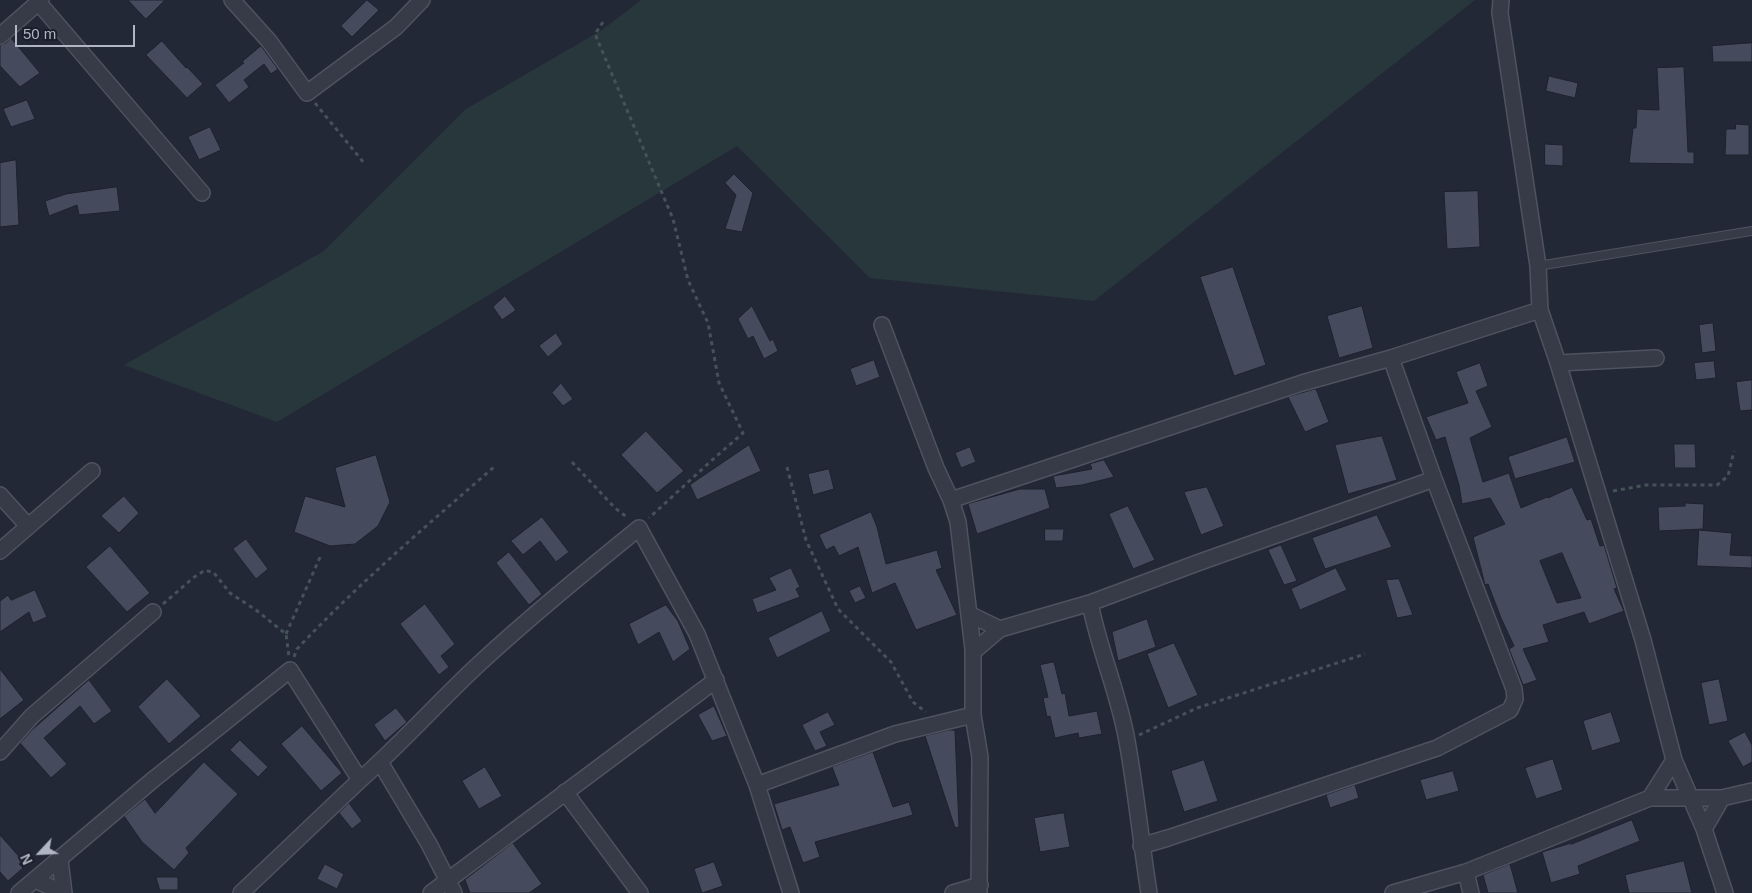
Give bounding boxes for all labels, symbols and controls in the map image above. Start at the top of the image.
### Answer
scale bar [18,15,138,47]
text: 50 m [23,25,56,42]
north arrow [15,828,65,878]
text: N [17,851,36,867]

